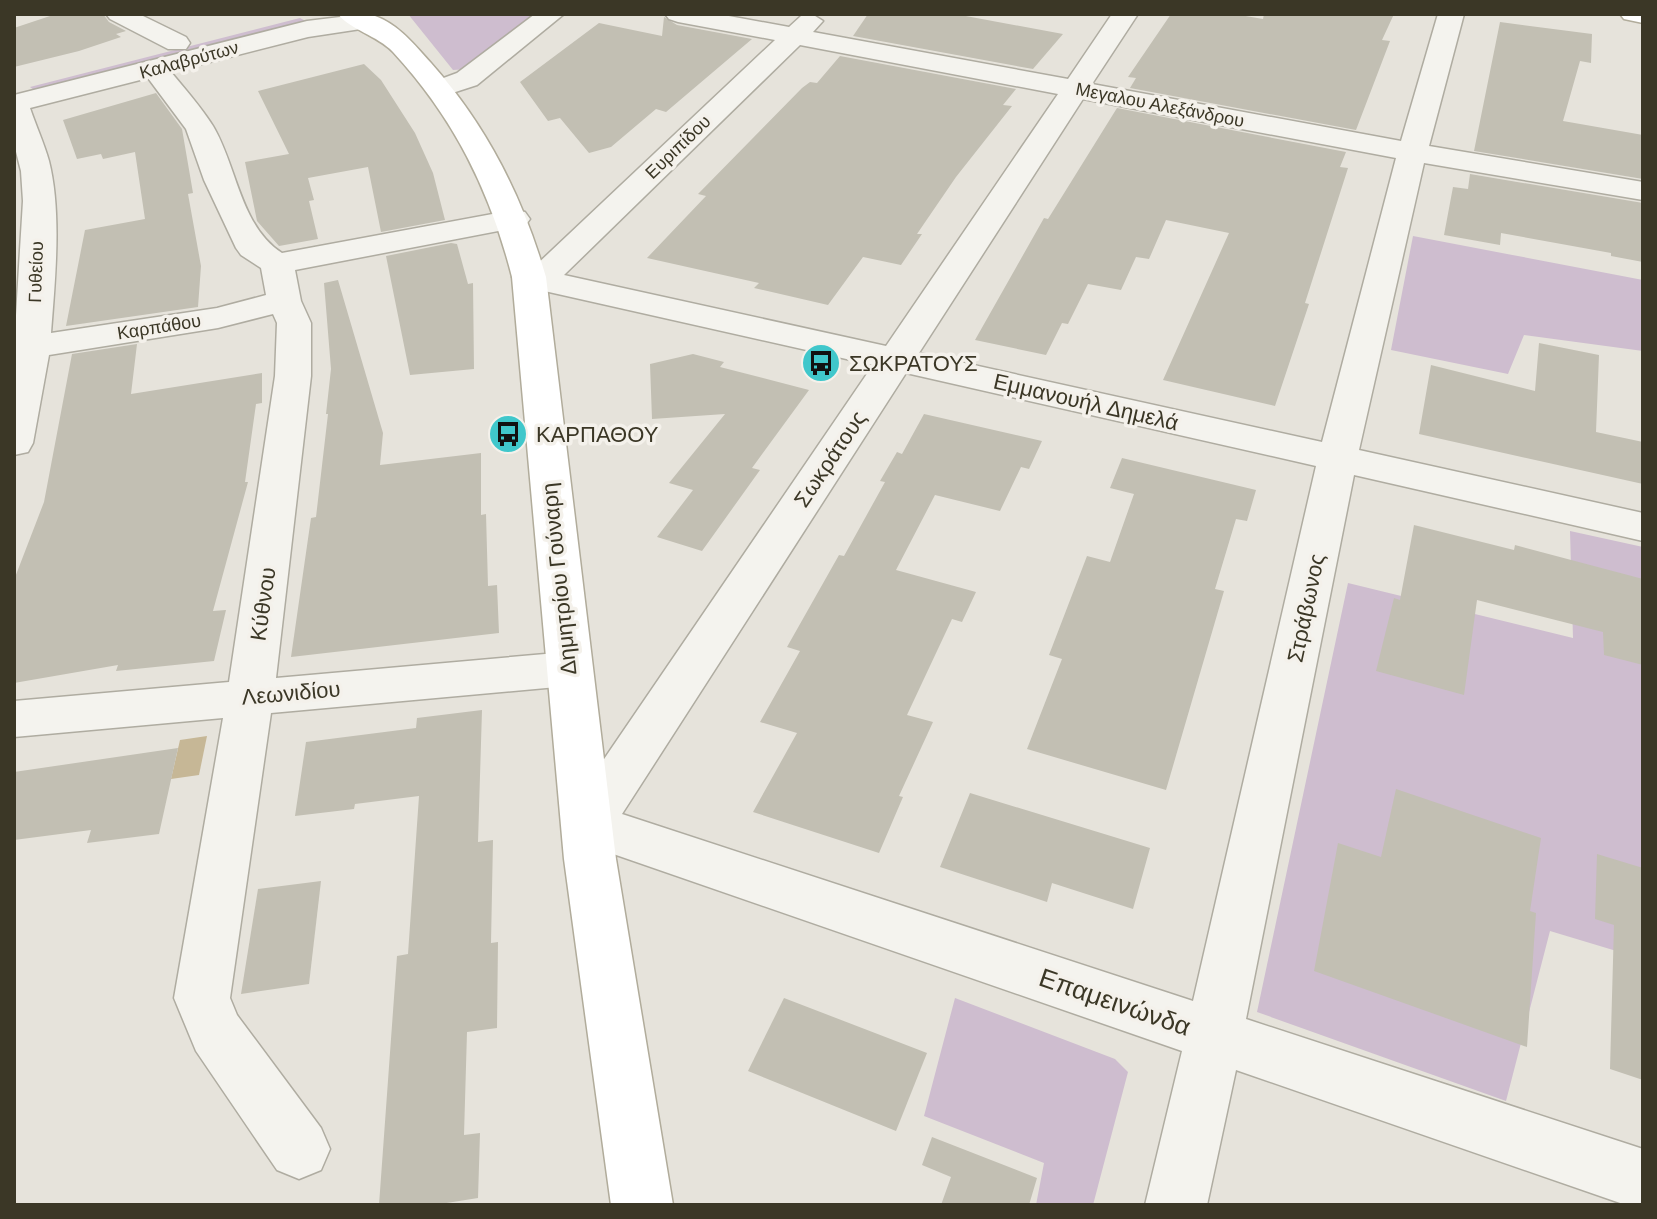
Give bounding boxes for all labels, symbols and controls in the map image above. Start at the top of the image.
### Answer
street label: Καλαβρύτων [137,37,241,83]
street label: Μεγαλου Αλεξάνδρου [1074,79,1246,131]
street label: Ευριπίδου [641,111,715,183]
street label: Γυθείου [25,241,47,303]
street label: Καρπάθου [116,311,202,343]
bus stop icon: ΣΩΚΡΑΤΟΥΣ [800,342,842,384]
place label: ΣΩΚΡΑΤΟΥΣ [849,351,978,376]
street label: Εμμανουήλ Δημελά [991,369,1181,435]
street label: Σωκράτους [789,406,871,512]
bus stop icon: ΚΑΡΠΑΘΟΥ [487,413,529,455]
place label: ΚΑΡΠΑΘΟΥ [536,422,659,447]
street label: Δημητρίου Γούναρη [536,482,582,676]
street label: Στράβωνος [1282,552,1330,664]
street label: Κύθνου [245,566,281,642]
street label: Λεωνιδίου [241,676,341,710]
street label: Επαμεινώνδα [1035,962,1195,1042]

